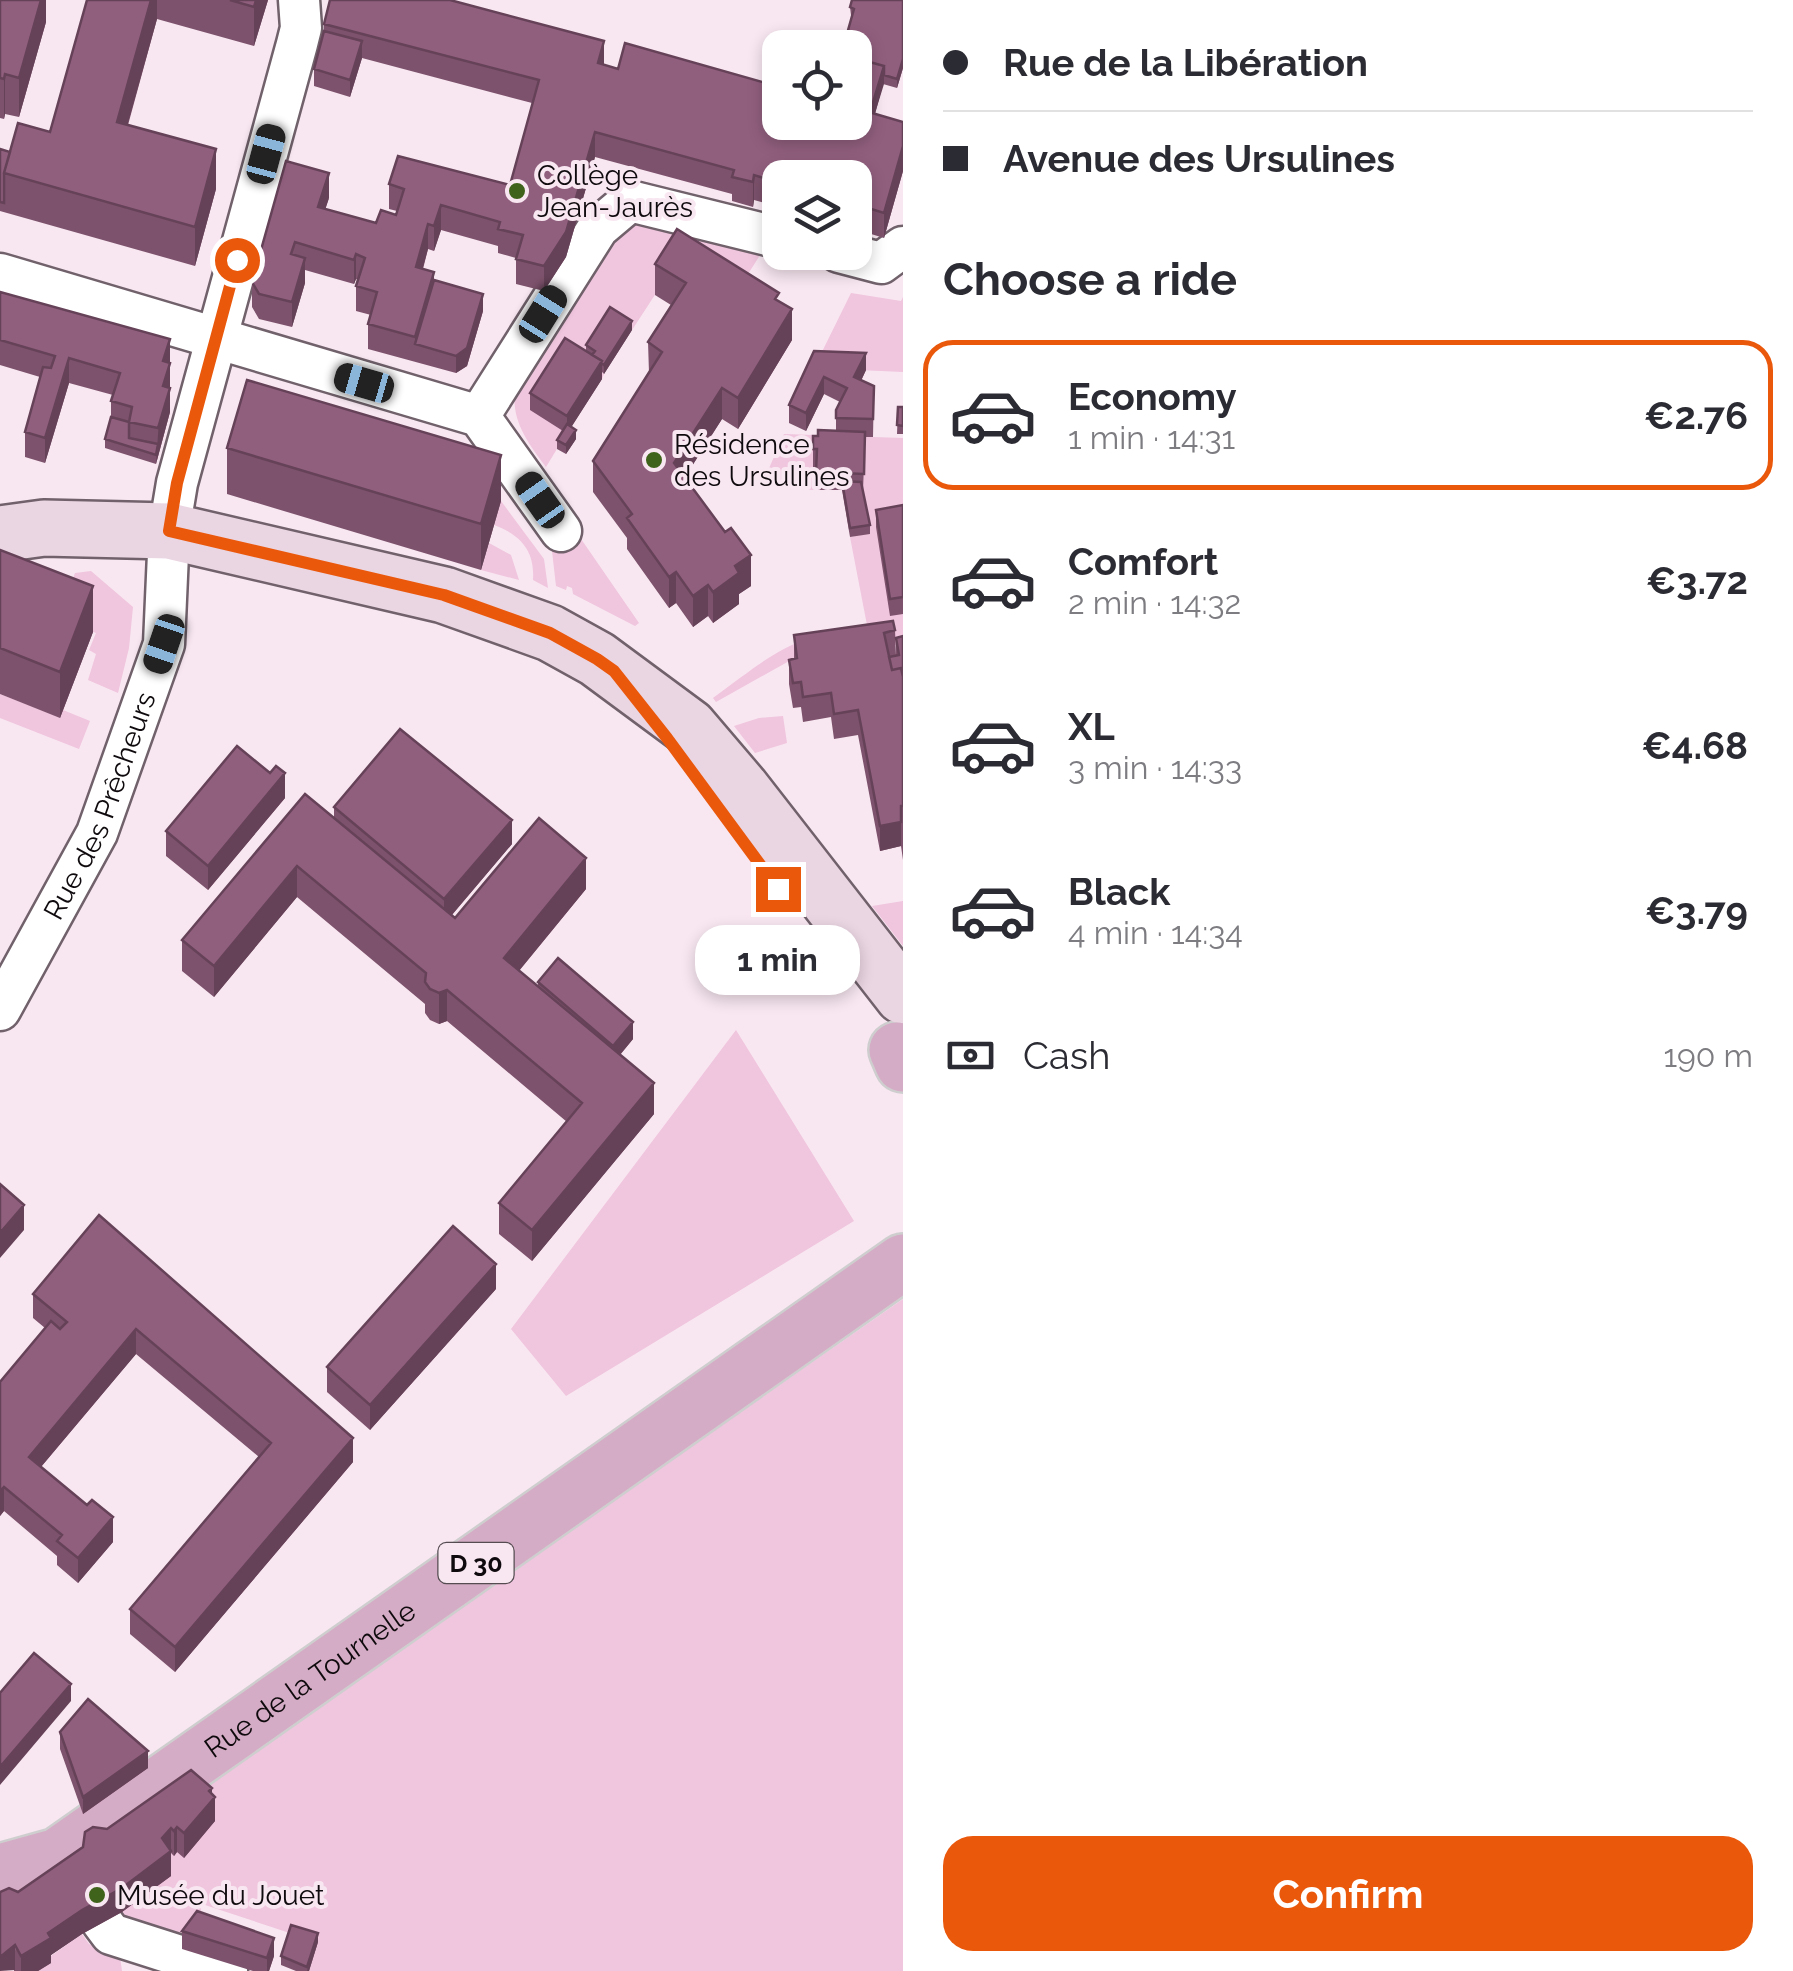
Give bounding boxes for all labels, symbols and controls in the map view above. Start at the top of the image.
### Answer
map controls [762,30,872,270]
button: locate [762,30,872,140]
text: Rue de la Libération [1003,40,1368,85]
car [244,121,288,187]
text: Avenue des Ursulines [1003,136,1395,181]
place label: Collège Jean-Jaurès [537,159,693,224]
button: layers [762,160,872,270]
marker: Collège Jean-Jaurès [506,180,528,202]
route start [215,238,260,283]
text: Choose a ride [943,253,1237,306]
car [514,281,572,347]
car [331,360,397,406]
icon: car [948,370,1038,460]
text: Economy [1068,374,1237,419]
text: €2.76 [1644,393,1748,438]
text: 1 min · 14:31 [1068,419,1235,456]
place label: Résidence des Ursulines [674,428,850,493]
marker: Résidence des Ursulines [643,449,665,471]
car [511,467,569,533]
icon: car [948,535,1038,625]
text: Comfort [1068,539,1218,584]
text: €3.72 [1646,558,1748,603]
text: 2 min · 14:32 [1068,584,1241,621]
car [140,611,188,677]
street label: Rue des Prêcheurs [36,688,162,925]
icon: car [948,700,1038,790]
text: XL [1068,704,1115,749]
text: €4.68 [1641,723,1748,768]
text: 3 min · 14:33 [1068,749,1242,786]
icon: car [948,865,1038,955]
route end [756,867,801,912]
text: Black [1068,869,1170,914]
text: €3.79 [1645,888,1748,933]
text: 4 min · 14:34 [1068,914,1243,951]
callout: 1 min [696,924,860,994]
text: 1 min [737,941,818,978]
icon: cash [943,1028,998,1083]
text: Cash [1023,1033,1110,1078]
text: 190 m [1663,1037,1753,1074]
road number: D 30 [438,1543,514,1583]
street label: Rue de la Tournelle [198,1594,422,1764]
button: Confirm [943,1836,1753,1951]
place label: Musée du Jouet [117,1879,325,1912]
marker: Musée du Jouet [86,1884,108,1906]

